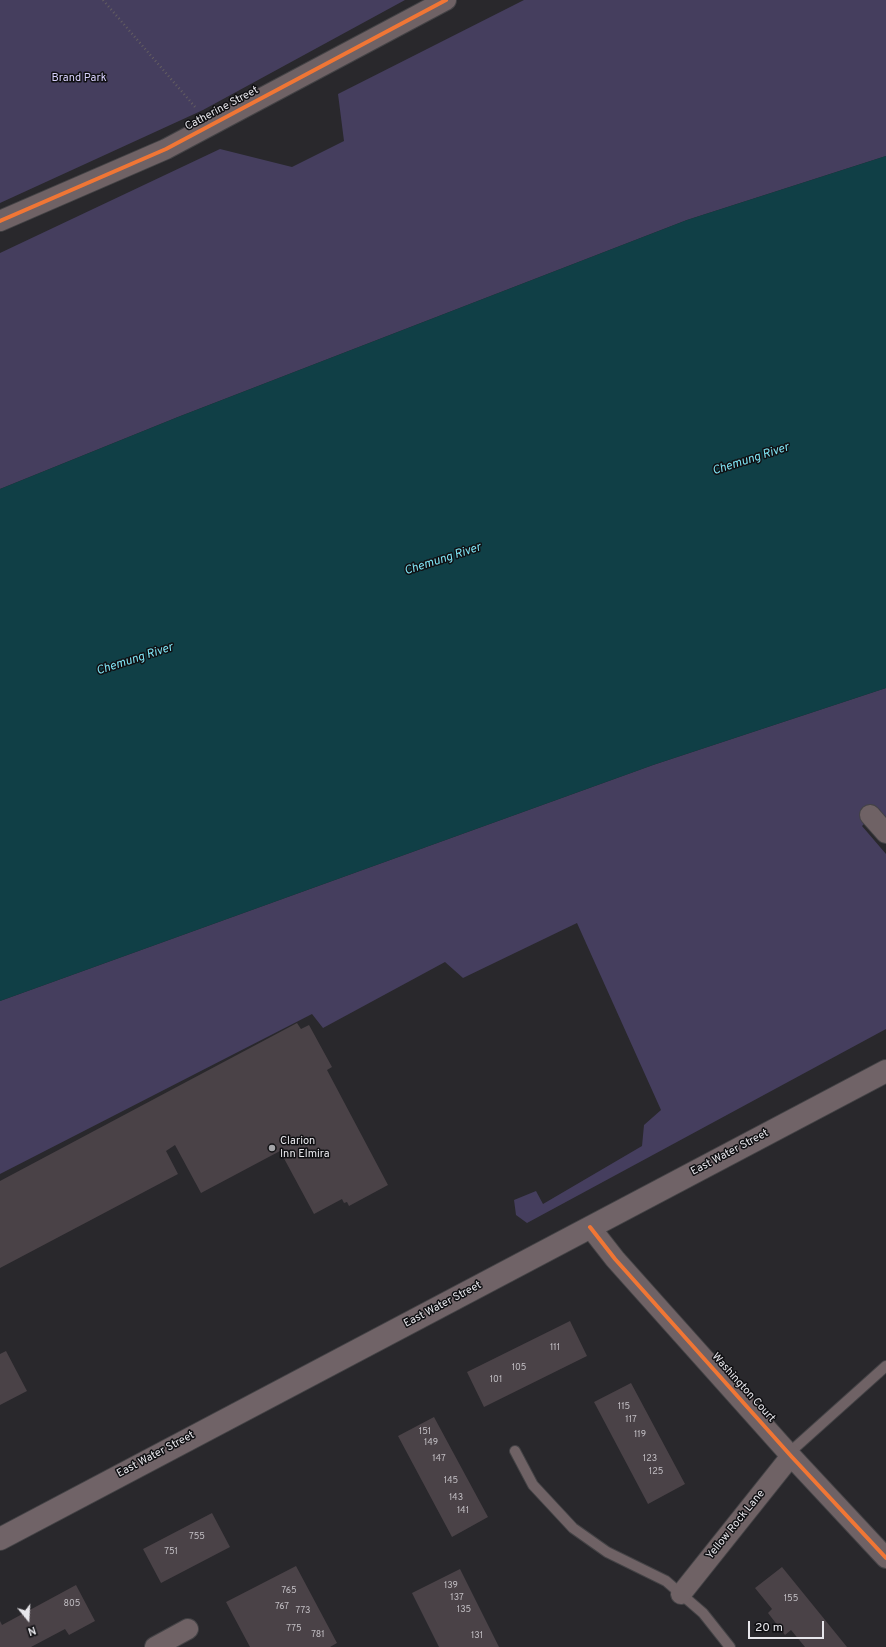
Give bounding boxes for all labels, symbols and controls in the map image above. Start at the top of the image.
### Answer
park label: Brand Park [51,72,107,86]
street label: Catherine Street [183,84,261,134]
water label: Chemung River [711,441,791,479]
water label: Chemung River [403,541,483,579]
water label: Chemung River [95,641,175,679]
street label: East Water Street [689,1127,771,1179]
place label: Clarion Inn Elmira [280,1135,330,1161]
marker: Clarion Inn Elmira [267,1143,277,1153]
street label: East Water Street [402,1279,484,1331]
house number: 111 [550,1343,560,1353]
street label: Washington Court [708,1351,778,1425]
house number: 105 [512,1363,526,1373]
house number: 101 [490,1375,502,1385]
house number: 115 [618,1402,630,1412]
house number: 117 [625,1415,637,1425]
house number: 151 [419,1427,431,1437]
street label: East Water Street [115,1429,197,1481]
house number: 119 [634,1430,646,1440]
house number: 149 [424,1438,438,1448]
house number: 147 [432,1454,446,1464]
house number: 123 [643,1454,657,1464]
house number: 125 [649,1467,663,1477]
house number: 145 [444,1476,458,1486]
street label: Yellow Rock Lane [704,1488,768,1562]
house number: 143 [449,1493,463,1503]
house number: 141 [457,1506,469,1516]
house number: 755 [189,1532,205,1542]
house number: 751 [164,1547,178,1557]
house number: 139 [444,1581,458,1591]
house number: 765 [281,1586,297,1596]
house number: 137 [450,1593,464,1603]
house number: 155 [784,1594,798,1604]
north arrow [8,1599,48,1639]
house number: 805 [64,1599,80,1609]
house number: 767 [275,1602,289,1612]
house number: 135 [457,1605,471,1615]
house number: 773 [296,1606,310,1616]
scale bar [750,1613,826,1639]
text: 20 m [755,1620,783,1636]
text: N [26,1623,38,1638]
house number: 775 [286,1624,302,1634]
house number: 781 [311,1630,325,1640]
house number: 131 [471,1631,483,1641]

